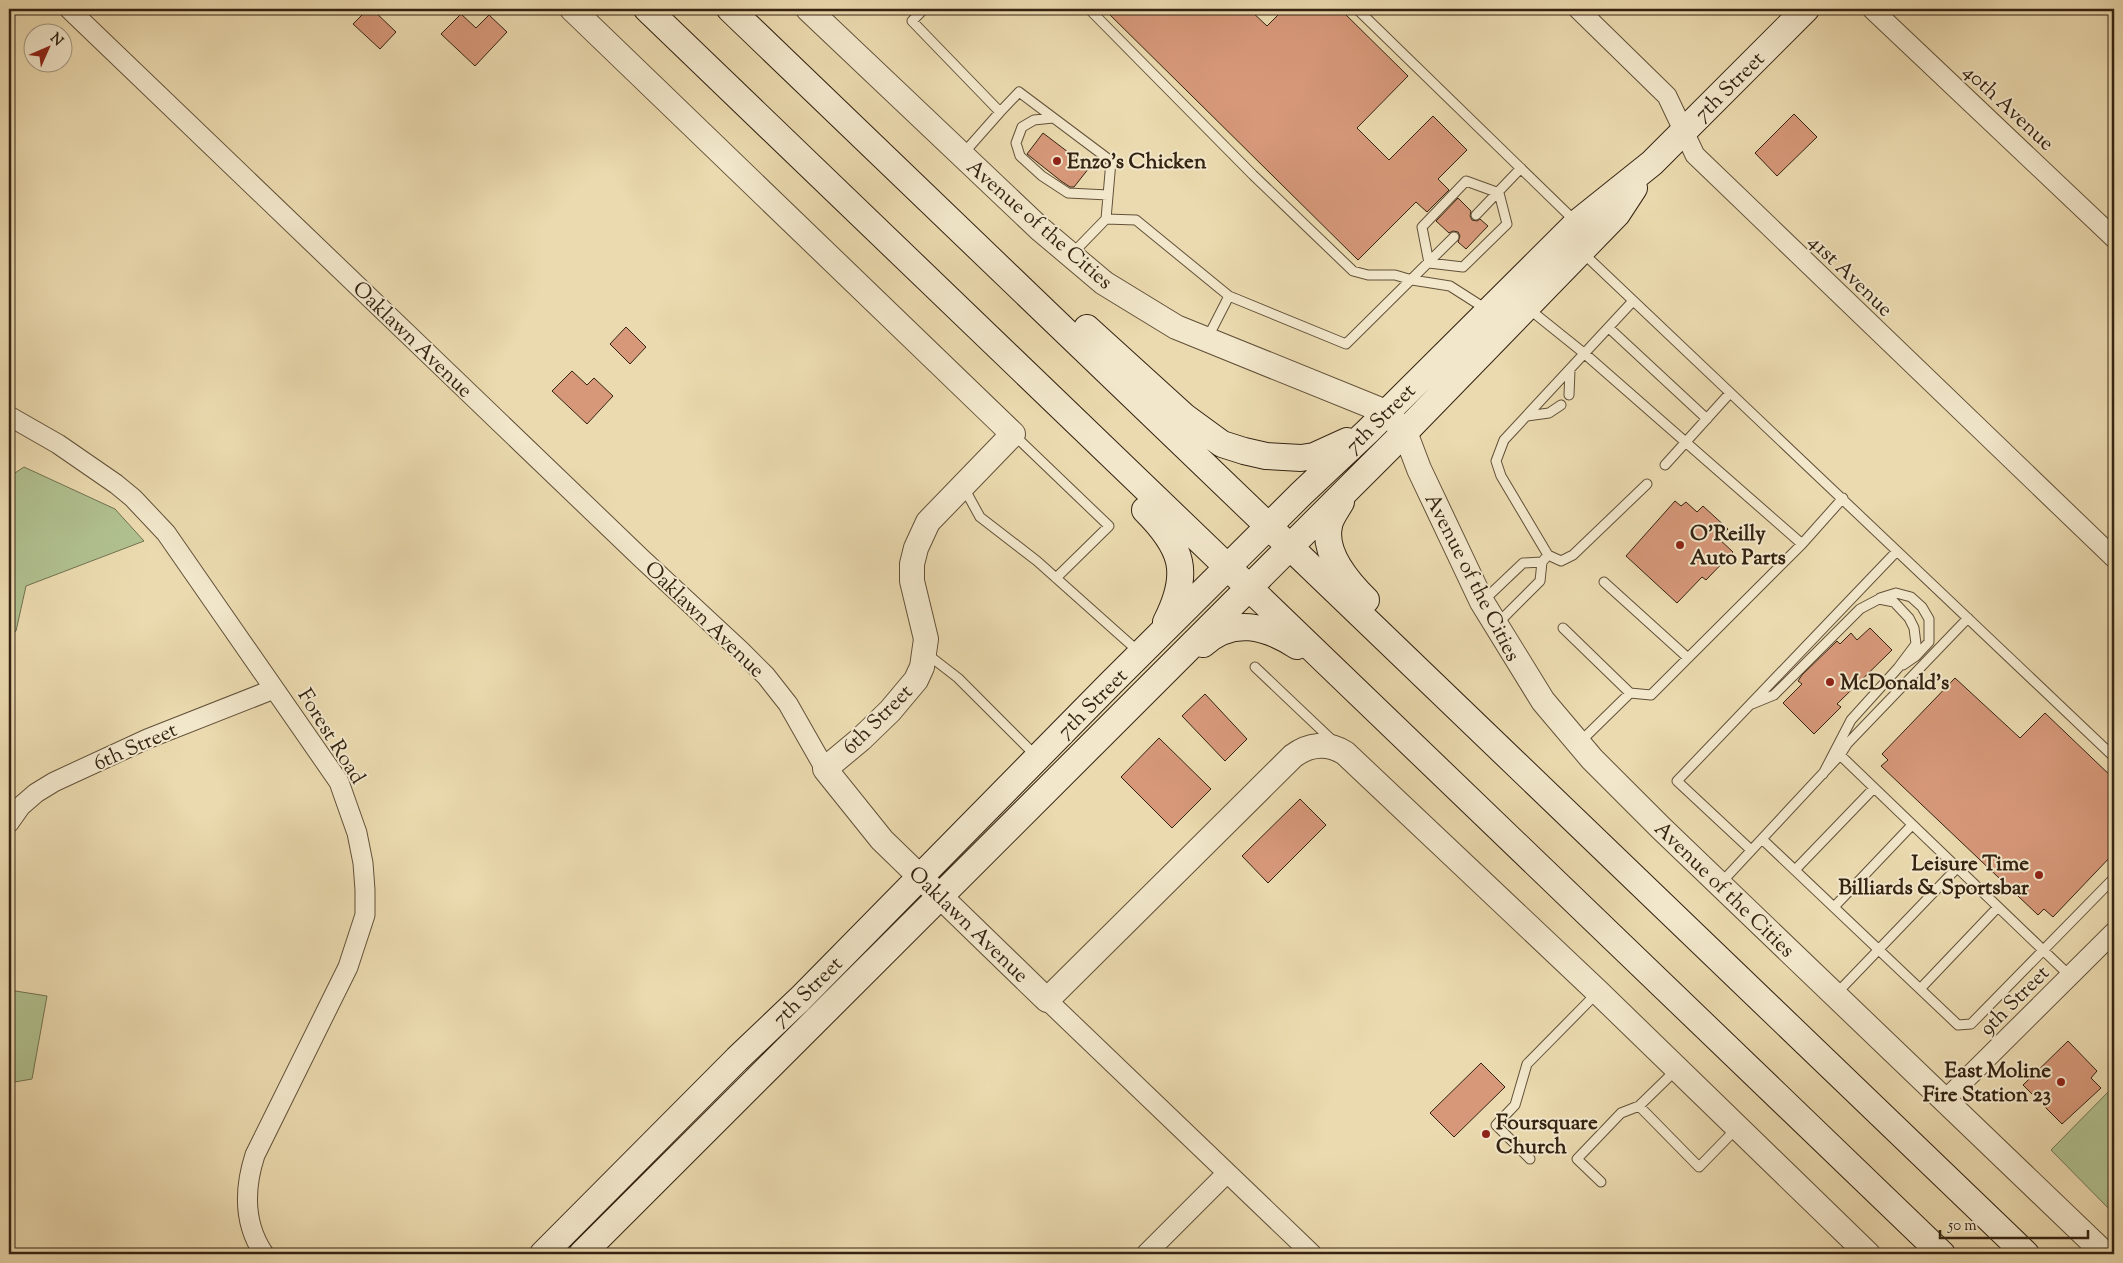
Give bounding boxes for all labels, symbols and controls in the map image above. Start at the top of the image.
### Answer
north arrow [22,22,72,72]
text: N [45,29,67,51]
street label: 7th Street [1688,45,1772,129]
street label: 40th Avenue [1955,58,2060,159]
place label: Enzo's Chicken [1067,148,1207,178]
street label: Avenue of the Cities [959,154,1118,298]
marker: Enzo's Chicken [1051,155,1063,167]
street label: 41st Avenue [1800,228,1899,325]
street label: Oaklawn Avenue [345,275,479,406]
street label: 7th Street [1339,377,1423,461]
street label: Avenue of the Cities [1416,489,1527,667]
place label: O'Reilly Auto Parts [1690,520,1786,574]
marker: O'Reilly Auto Parts [1674,539,1686,551]
street label: Oaklawn Avenue [637,555,771,686]
street label: 7th Street [1051,662,1135,746]
place label: McDonald's [1840,669,1949,699]
marker: McDonald's [1824,676,1836,688]
street label: 6th Street [837,679,920,762]
street label: Forest Road [289,683,372,791]
street label: 6th Street [89,716,182,780]
street label: Avenue of the Cities [1647,815,1801,965]
place label: Leisure Time Billiards & Sportsbar [1838,850,2029,904]
street label: Oaklawn Avenue [901,860,1035,991]
marker: Leisure Time Billiards & Sportsbar [2033,869,2045,881]
street label: 7th Street [766,950,850,1034]
street label: 9th Street [1974,960,2057,1043]
place label: East Moline Fire Station 23 [1923,1057,2051,1111]
marker: East Moline Fire Station 23 [2055,1076,2067,1088]
place label: Foursquare Church [1496,1109,1598,1163]
marker: Foursquare Church [1480,1128,1492,1140]
scale bar [1940,1208,2088,1240]
text: 50 m [1947,1216,1977,1237]

